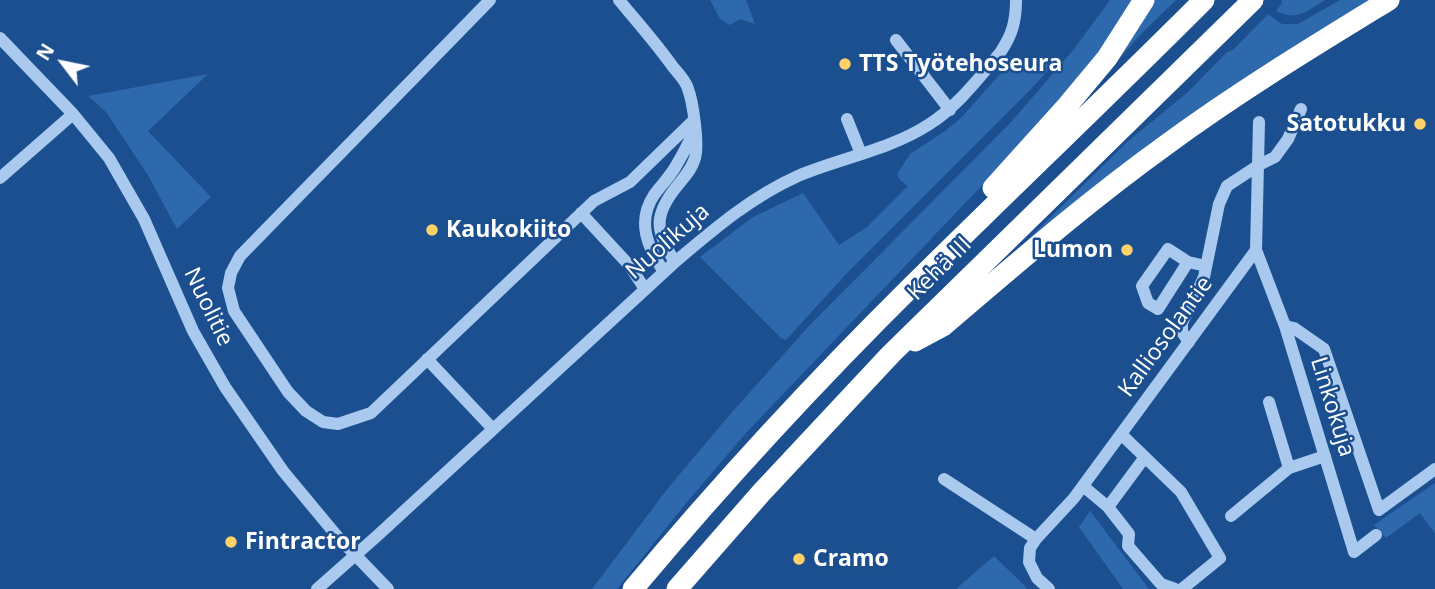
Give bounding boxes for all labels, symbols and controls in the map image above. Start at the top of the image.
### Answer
north arrow [28,28,98,98]
text: N [30,38,60,65]
place label: TTS Työtehoseura [859,50,1062,78]
marker: TTS Työtehoseura [837,56,853,72]
place label: Satotukku [1286,110,1406,138]
marker: Satotukku [1412,116,1428,132]
street label: Nuolikuja [621,198,715,286]
place label: Kaukokiito [446,216,571,244]
marker: Kaukokiito [424,222,440,238]
street label: Kehä III [902,231,978,307]
place label: Lumon [1033,236,1113,264]
marker: Lumon [1119,242,1135,258]
street label: Nuolitie [177,263,239,351]
street label: Kalliosolantie [1113,271,1219,403]
street label: Linkokuja [1304,354,1360,460]
place label: Fintractor [245,528,361,556]
marker: Fintractor [223,534,239,550]
place label: Cramo [813,545,889,573]
marker: Cramo [791,551,807,567]

